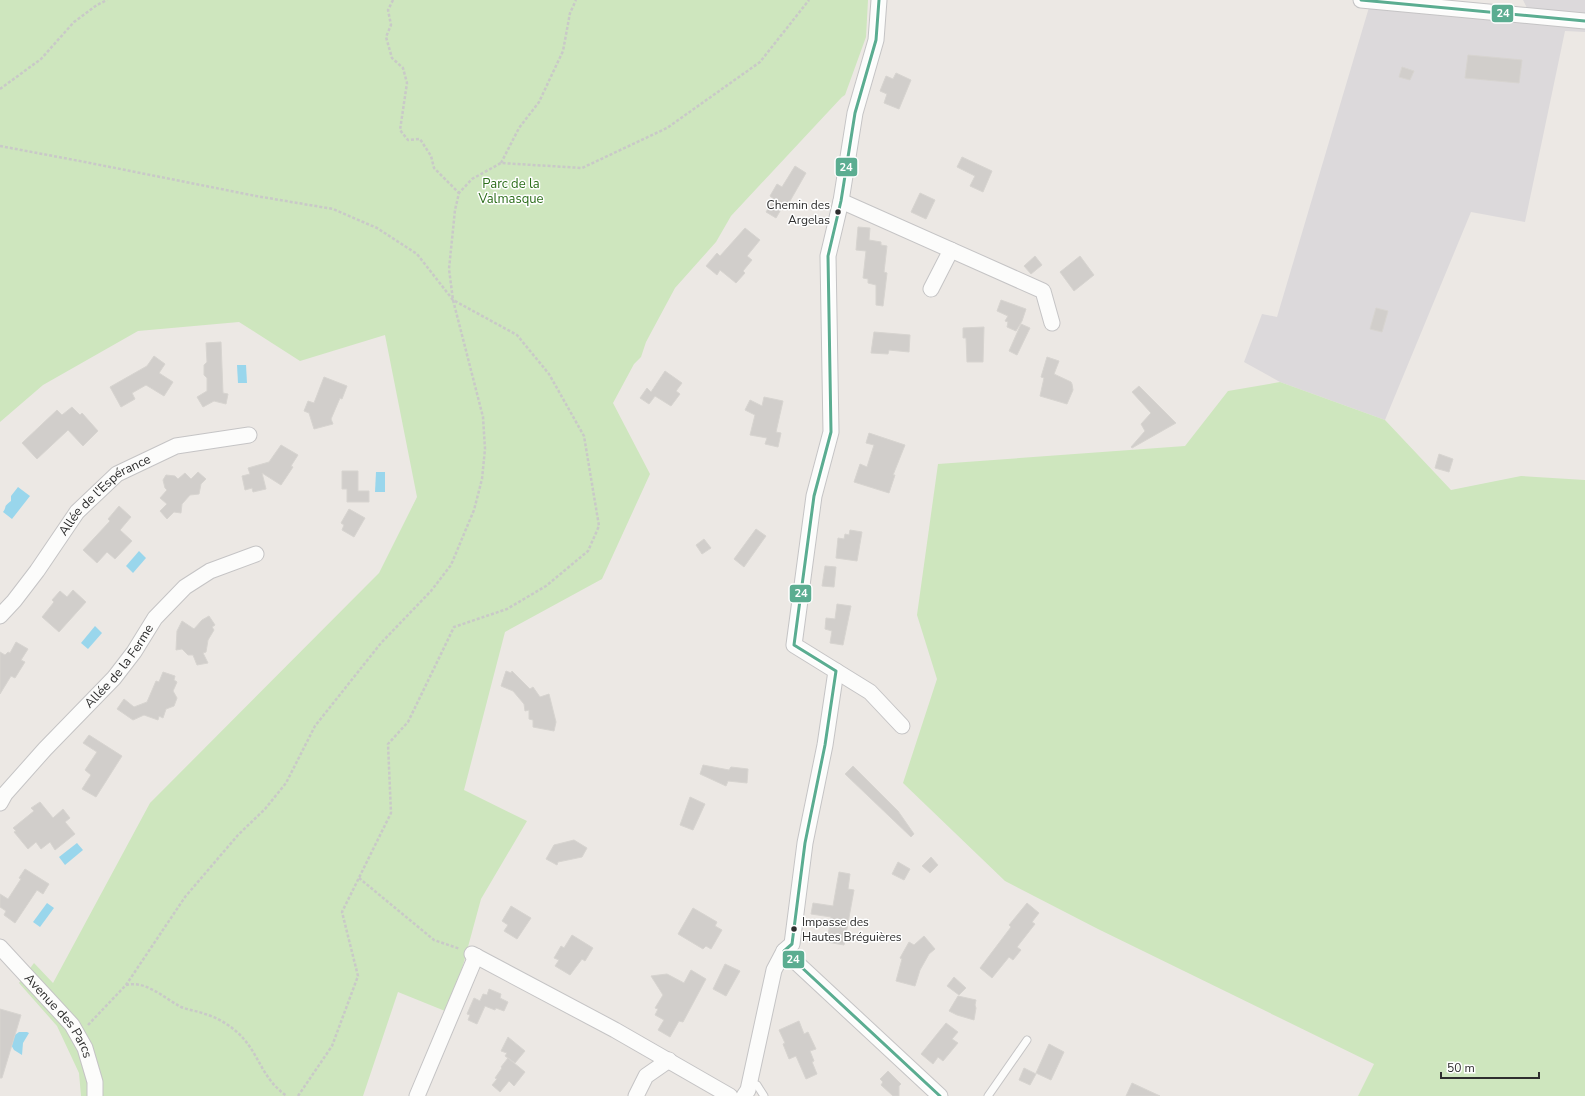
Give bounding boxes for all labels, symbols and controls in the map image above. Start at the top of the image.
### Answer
line badge: 24 [1491,4,1514,23]
text: 24 [1496,6,1510,21]
line badge: 24 [835,157,858,177]
text: 24 [839,160,853,175]
park label: Parc de la Valmasque [477,175,544,208]
place label: Chemin des Argelas [767,197,830,228]
marker: Chemin des Argelas [833,207,843,217]
street label: Allée de l'Espérance [55,450,154,539]
line badge: 24 [789,584,812,603]
text: 24 [794,586,808,601]
street label: Allée de la Ferme [80,621,158,712]
place label: Impasse des Hautes Bréguières [802,914,902,945]
marker: Impasse des Hautes Bréguières [789,924,799,934]
line badge: 24 [782,950,805,969]
text: 24 [786,952,800,967]
street label: Avenue des Parcs [20,970,96,1060]
scale bar [1441,1054,1539,1080]
text: 50 m [1447,1060,1475,1076]

